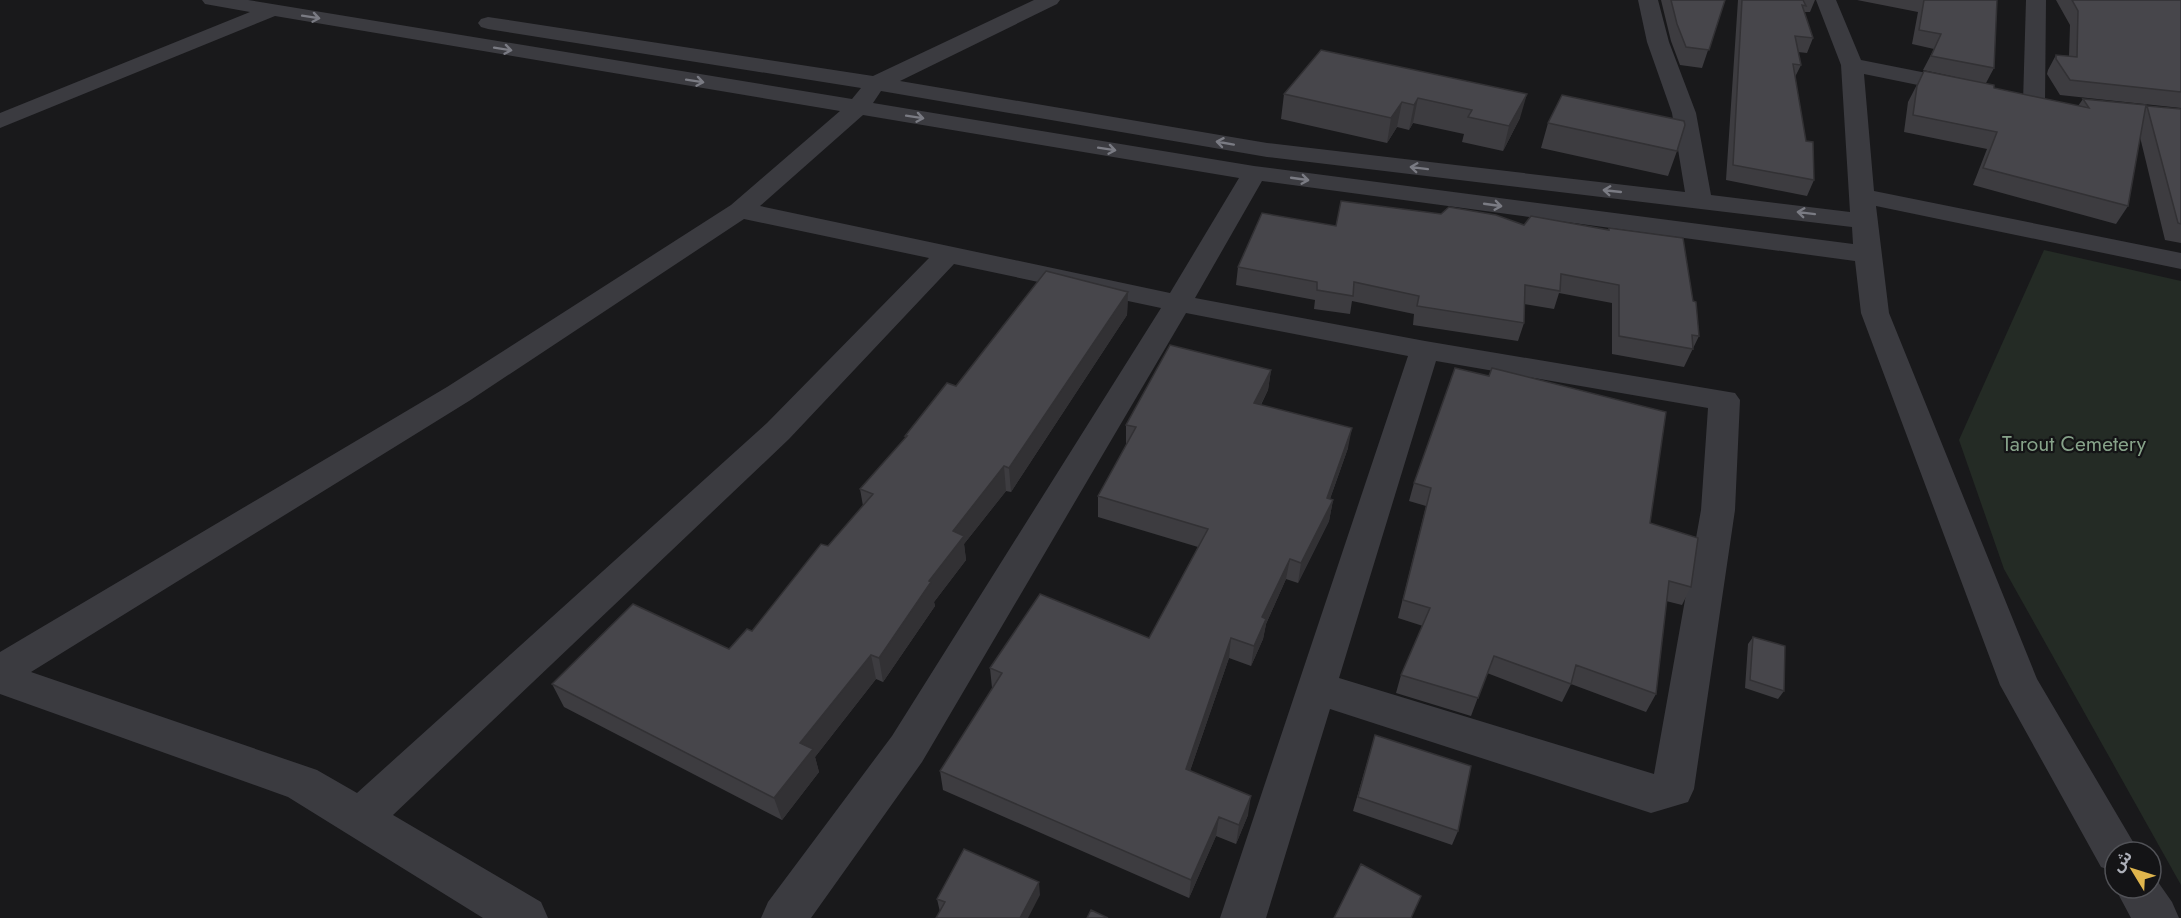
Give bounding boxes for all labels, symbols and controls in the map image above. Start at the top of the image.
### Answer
one-way arrow [300,11,320,22]
one-way arrow [493,43,512,54]
one-way arrow [685,76,705,87]
one-way arrow [904,112,924,123]
one-way arrow [1216,137,1236,148]
one-way arrow [1097,143,1116,154]
one-way arrow [1409,162,1429,173]
one-way arrow [1289,174,1309,185]
one-way arrow [1603,185,1623,196]
one-way arrow [1483,199,1502,210]
one-way arrow [1796,208,1816,219]
park label: Tarout Cemetery [2002,429,2147,459]
north arrow [2103,840,2163,900]
text: ش [2106,845,2137,877]

